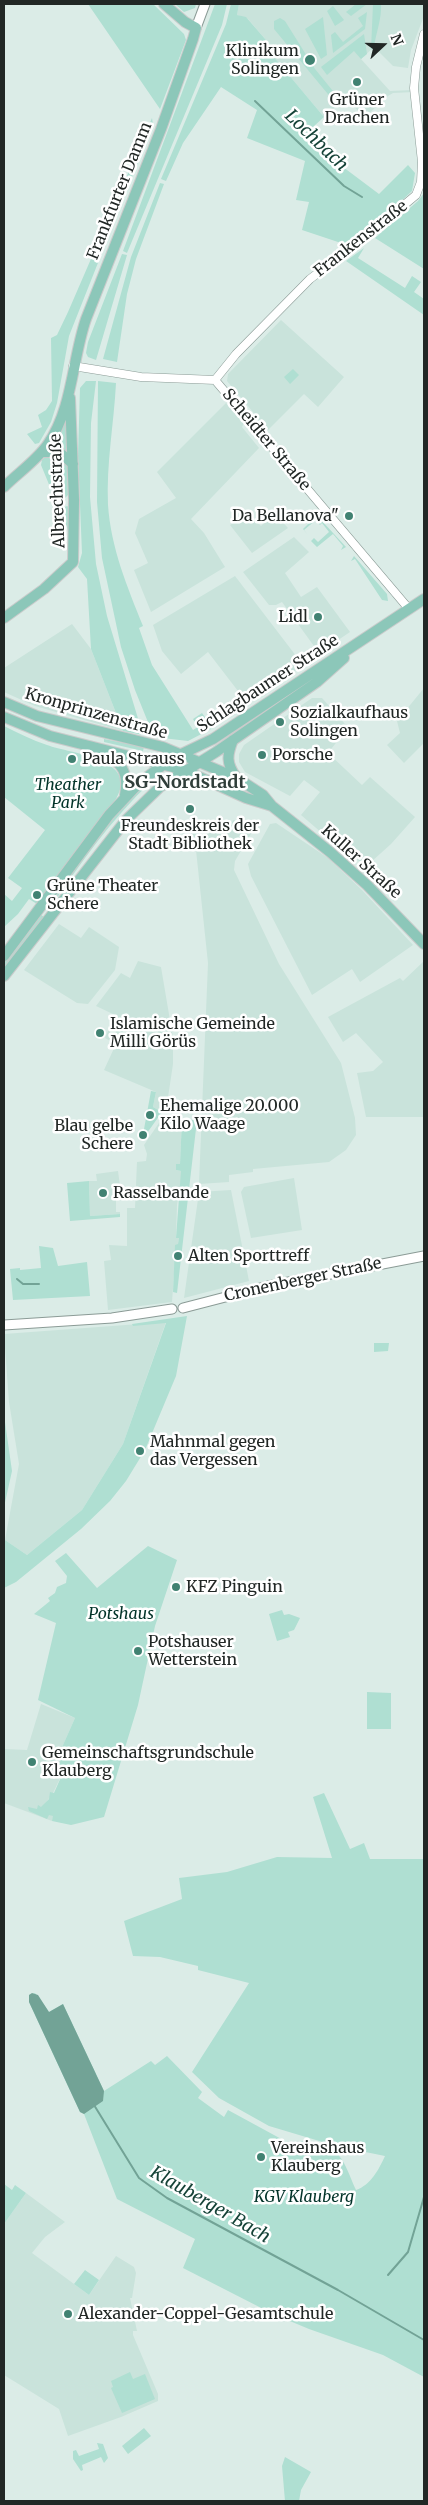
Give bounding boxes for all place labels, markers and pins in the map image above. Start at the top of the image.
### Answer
place label: Klinikum Solingen [225,41,299,79]
marker: Klinikum Solingen [303,53,317,67]
marker: Grüner Drachen [351,76,363,88]
place label: Grüner Drachen [324,90,390,128]
place label: Da Bellanova" [232,506,339,526]
marker: Da Bellanova" [343,510,355,522]
place label: Lidl [278,607,308,627]
marker: Lidl [312,611,324,623]
place label: Sozialkaufhaus Solingen [290,703,408,741]
marker: Sozialkaufhaus Solingen [274,716,286,728]
place label: Porsche [272,745,333,765]
place label: Paula Strauss [82,749,185,769]
marker: Porsche [256,749,268,761]
marker: Paula Strauss [66,753,78,765]
marker: Freundeskreis der Stadt Bibliothek [184,803,196,815]
place label: Freundeskreis der Stadt Bibliothek [121,816,259,854]
place label: Grüne Theater Schere [47,876,158,914]
marker: Grüne Theater Schere [31,889,43,901]
place label: Islamische Gemeinde Milli Görüs [110,1014,275,1052]
marker: Islamische Gemeinde Milli Görüs [94,1027,106,1039]
place label: Ehemalige 20.000 Kilo Waage [160,1096,299,1134]
marker: Ehemalige 20.000 Kilo Waage [144,1109,156,1121]
place label: Blau gelbe Schere [54,1116,133,1154]
marker: Blau gelbe Schere [137,1129,149,1141]
place label: Rasselbande [113,1183,209,1203]
marker: Rasselbande [97,1187,109,1199]
place label: Alten Sporttreff [188,1246,309,1266]
marker: Alten Sporttreff [172,1250,184,1262]
place label: Mahnmal gegen das Vergessen [150,1432,275,1470]
marker: Mahnmal gegen das Vergessen [134,1445,146,1457]
place label: KFZ Pinguin [186,1577,283,1597]
marker: KFZ Pinguin [170,1581,182,1593]
place label: Potshauser Wetterstein [148,1632,237,1670]
marker: Potshauser Wetterstein [132,1645,144,1657]
place label: Gemeinschaftsgrundschule Klauberg [42,1743,254,1781]
marker: Gemeinschaftsgrundschule Klauberg [26,1756,38,1768]
place label: Vereinshaus Klauberg [271,2138,364,2176]
marker: Vereinshaus Klauberg [255,2151,267,2163]
place label: Alexander-Coppel-Gesamtschule [78,2304,333,2324]
marker: Alexander-Coppel-Gesamtschule [62,2308,74,2320]

